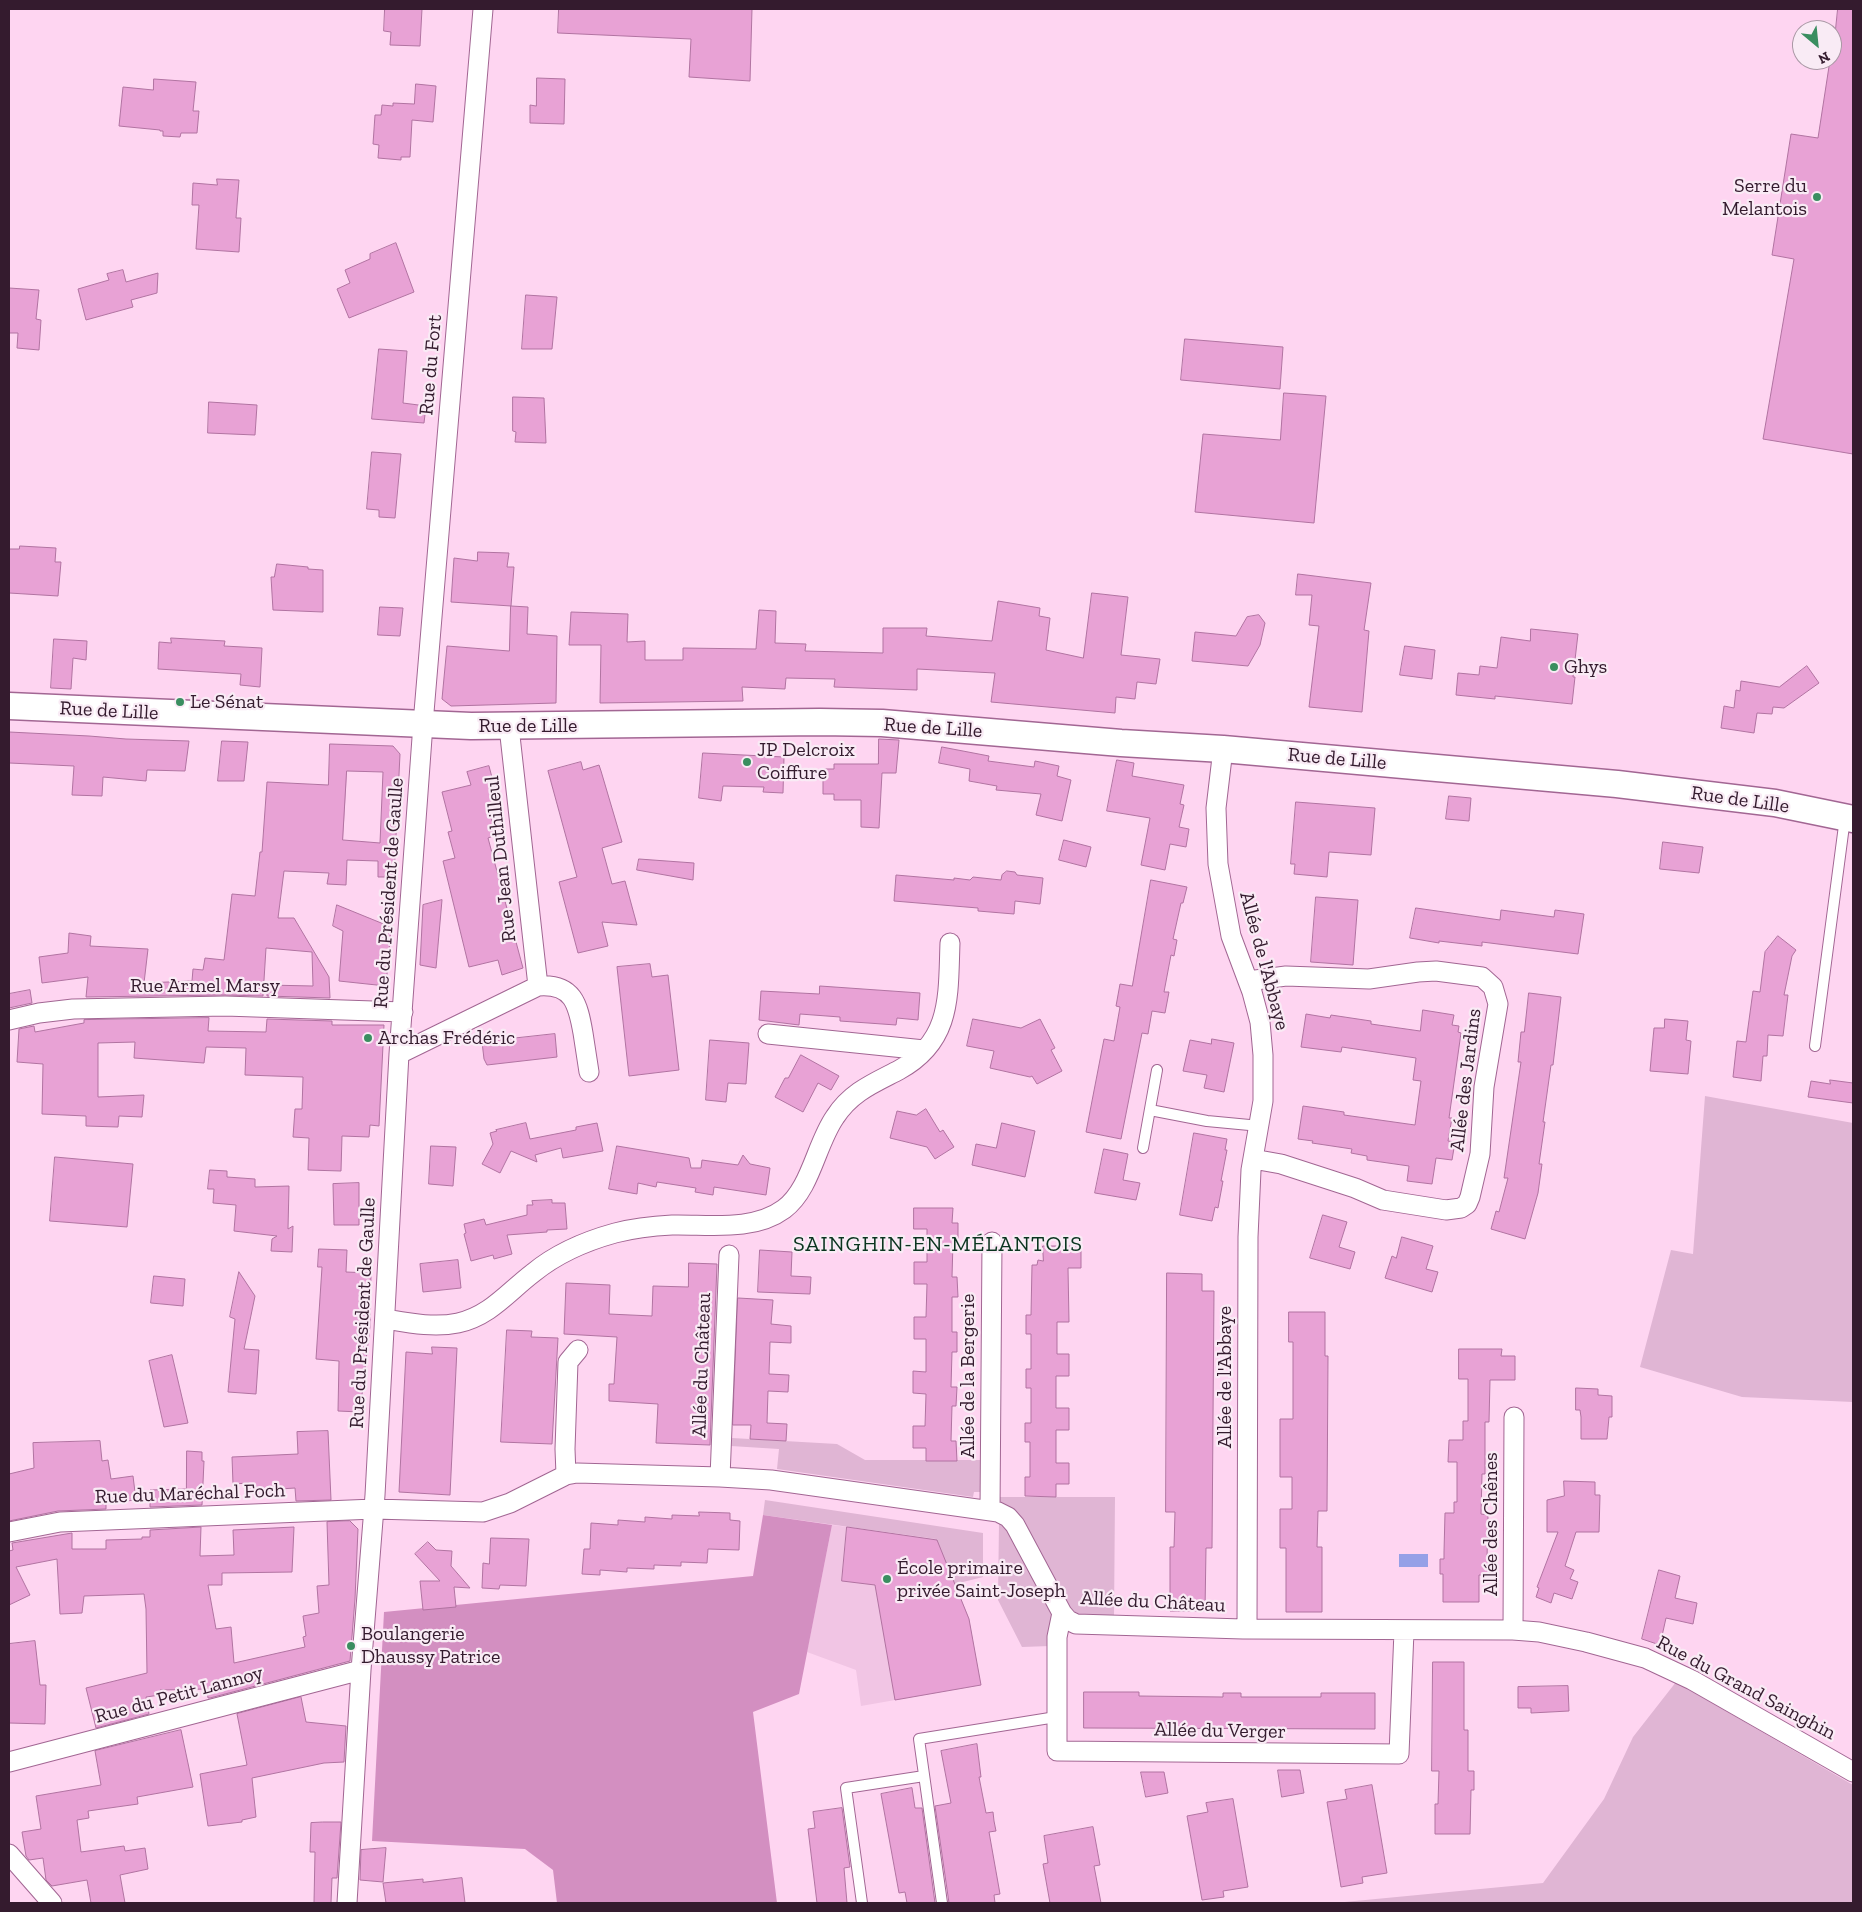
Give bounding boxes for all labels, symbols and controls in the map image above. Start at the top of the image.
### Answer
north arrow [1792,20,1842,70]
text: N [1815,48,1833,68]
place label: Serre du Melantois [1722,174,1807,221]
marker: Serre du Melantois [1811,191,1823,203]
street label: Rue du Fort [415,314,447,416]
place label: Ghys [1564,655,1607,679]
marker: Ghys [1548,661,1560,673]
place label: Le Sénat [190,690,263,714]
street label: Rue de Lille [59,696,159,726]
marker: Le Sénat [174,696,186,708]
street label: Rue de Lille [883,713,983,743]
street label: Rue de Lille [479,714,577,738]
place label: JP Delcroix Coiffure [757,738,855,785]
street label: Rue de Lille [1287,743,1387,775]
marker: JP Delcroix Coiffure [741,756,753,768]
street label: Rue Jean Duthilleul [480,775,522,943]
street label: Rue du Président de Gaulle [369,777,409,1009]
street label: Rue de Lille [1689,781,1791,819]
street label: Allée de l'Abbaye [1234,889,1294,1033]
street label: Rue Armel Marsy [130,974,280,998]
street label: Allée des Jardins [1445,1007,1487,1153]
place label: Archas Frédéric [378,1026,515,1050]
marker: Archas Frédéric [362,1032,374,1044]
street label: Rue du Président de Gaulle [345,1197,381,1429]
district label: SAINGHIN-EN-MÉLANTOIS [790,1232,1086,1258]
street label: Allée du Château [687,1292,717,1438]
street label: Allée de la Bergerie [956,1293,980,1459]
street label: Allée de l'Abbaye [1213,1306,1237,1448]
street label: Allée des Chênes [1479,1452,1503,1596]
street label: Rue du Maréchal Foch [94,1479,286,1509]
place label: École primaire privée Saint-Joseph [897,1556,1066,1603]
marker: École primaire privée Saint-Joseph [881,1573,893,1585]
street label: Allée du Château [1080,1586,1226,1618]
place label: Boulangerie Dhaussy Patrice [361,1622,500,1669]
street label: Rue du Grand Sainghin [1652,1631,1840,1745]
marker: Boulangerie Dhaussy Patrice [345,1640,357,1652]
street label: Rue du Petit Lannoy [92,1661,266,1729]
street label: Allée du Verger [1154,1718,1286,1744]

